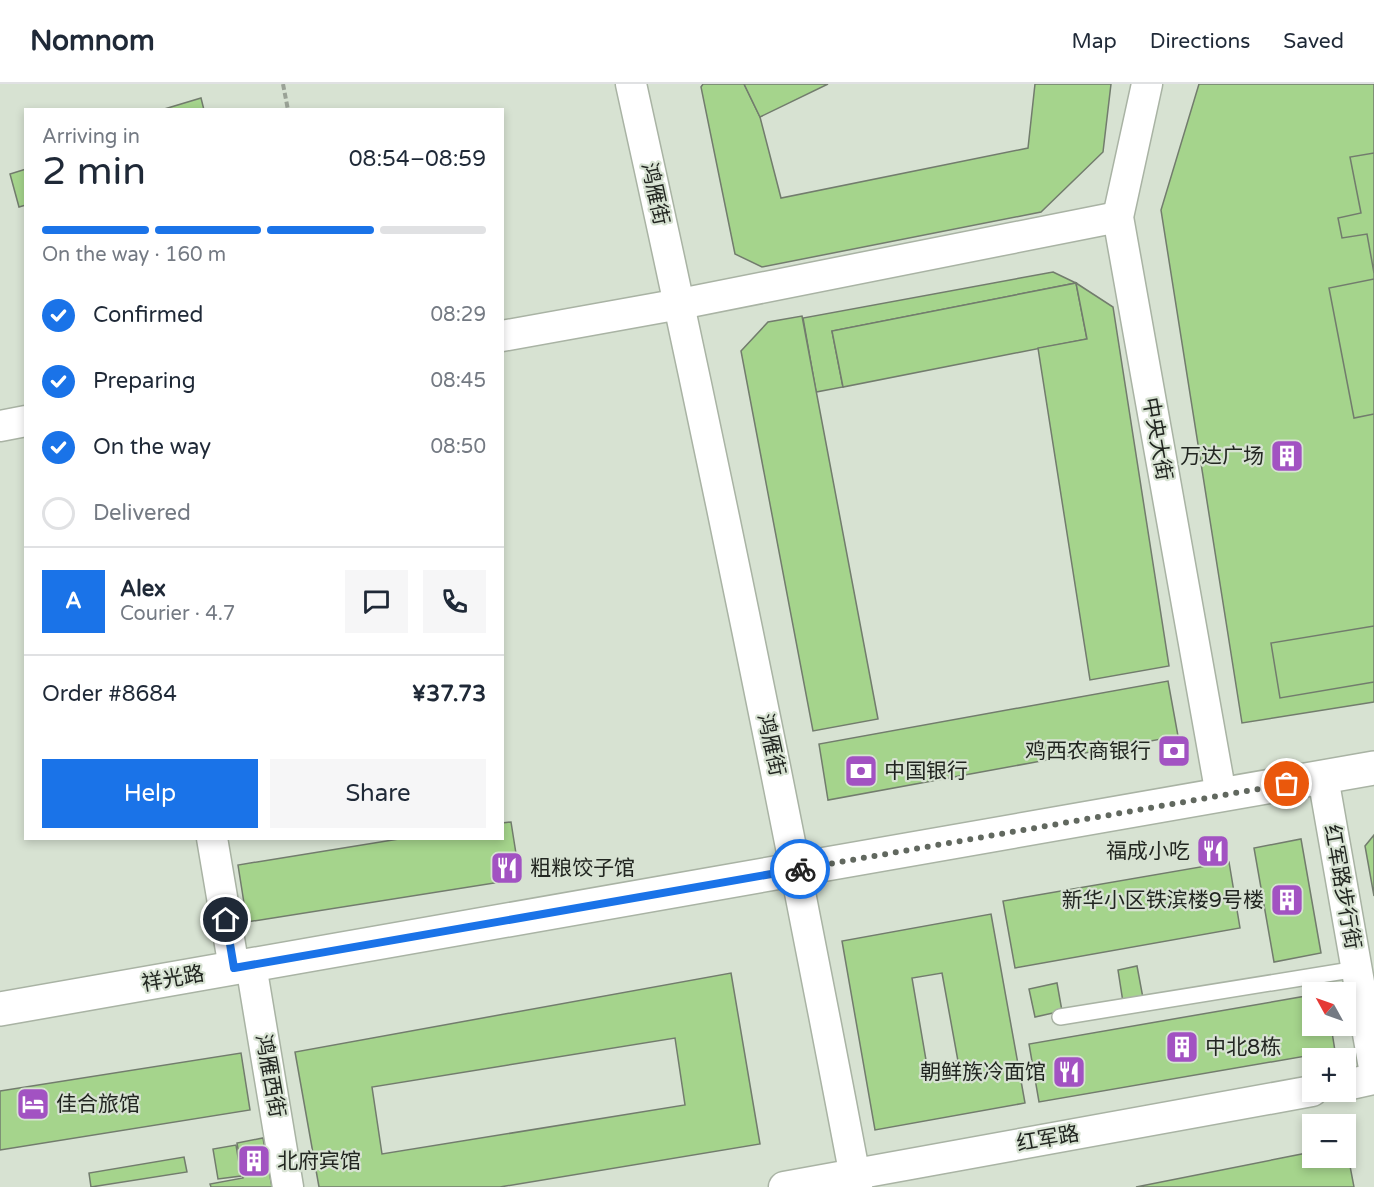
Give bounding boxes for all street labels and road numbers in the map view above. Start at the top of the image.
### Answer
street label: 鸿雁街 [636,161,674,227]
street label: 中央大街 [1137,395,1177,483]
street label: 鸿雁街 [752,712,790,778]
street label: 红军路步行街 [1319,823,1365,951]
street label: 祥光路 [140,961,206,997]
street label: 鸿雁西街 [250,1032,290,1120]
street label: 红军路 [1015,1121,1081,1157]

